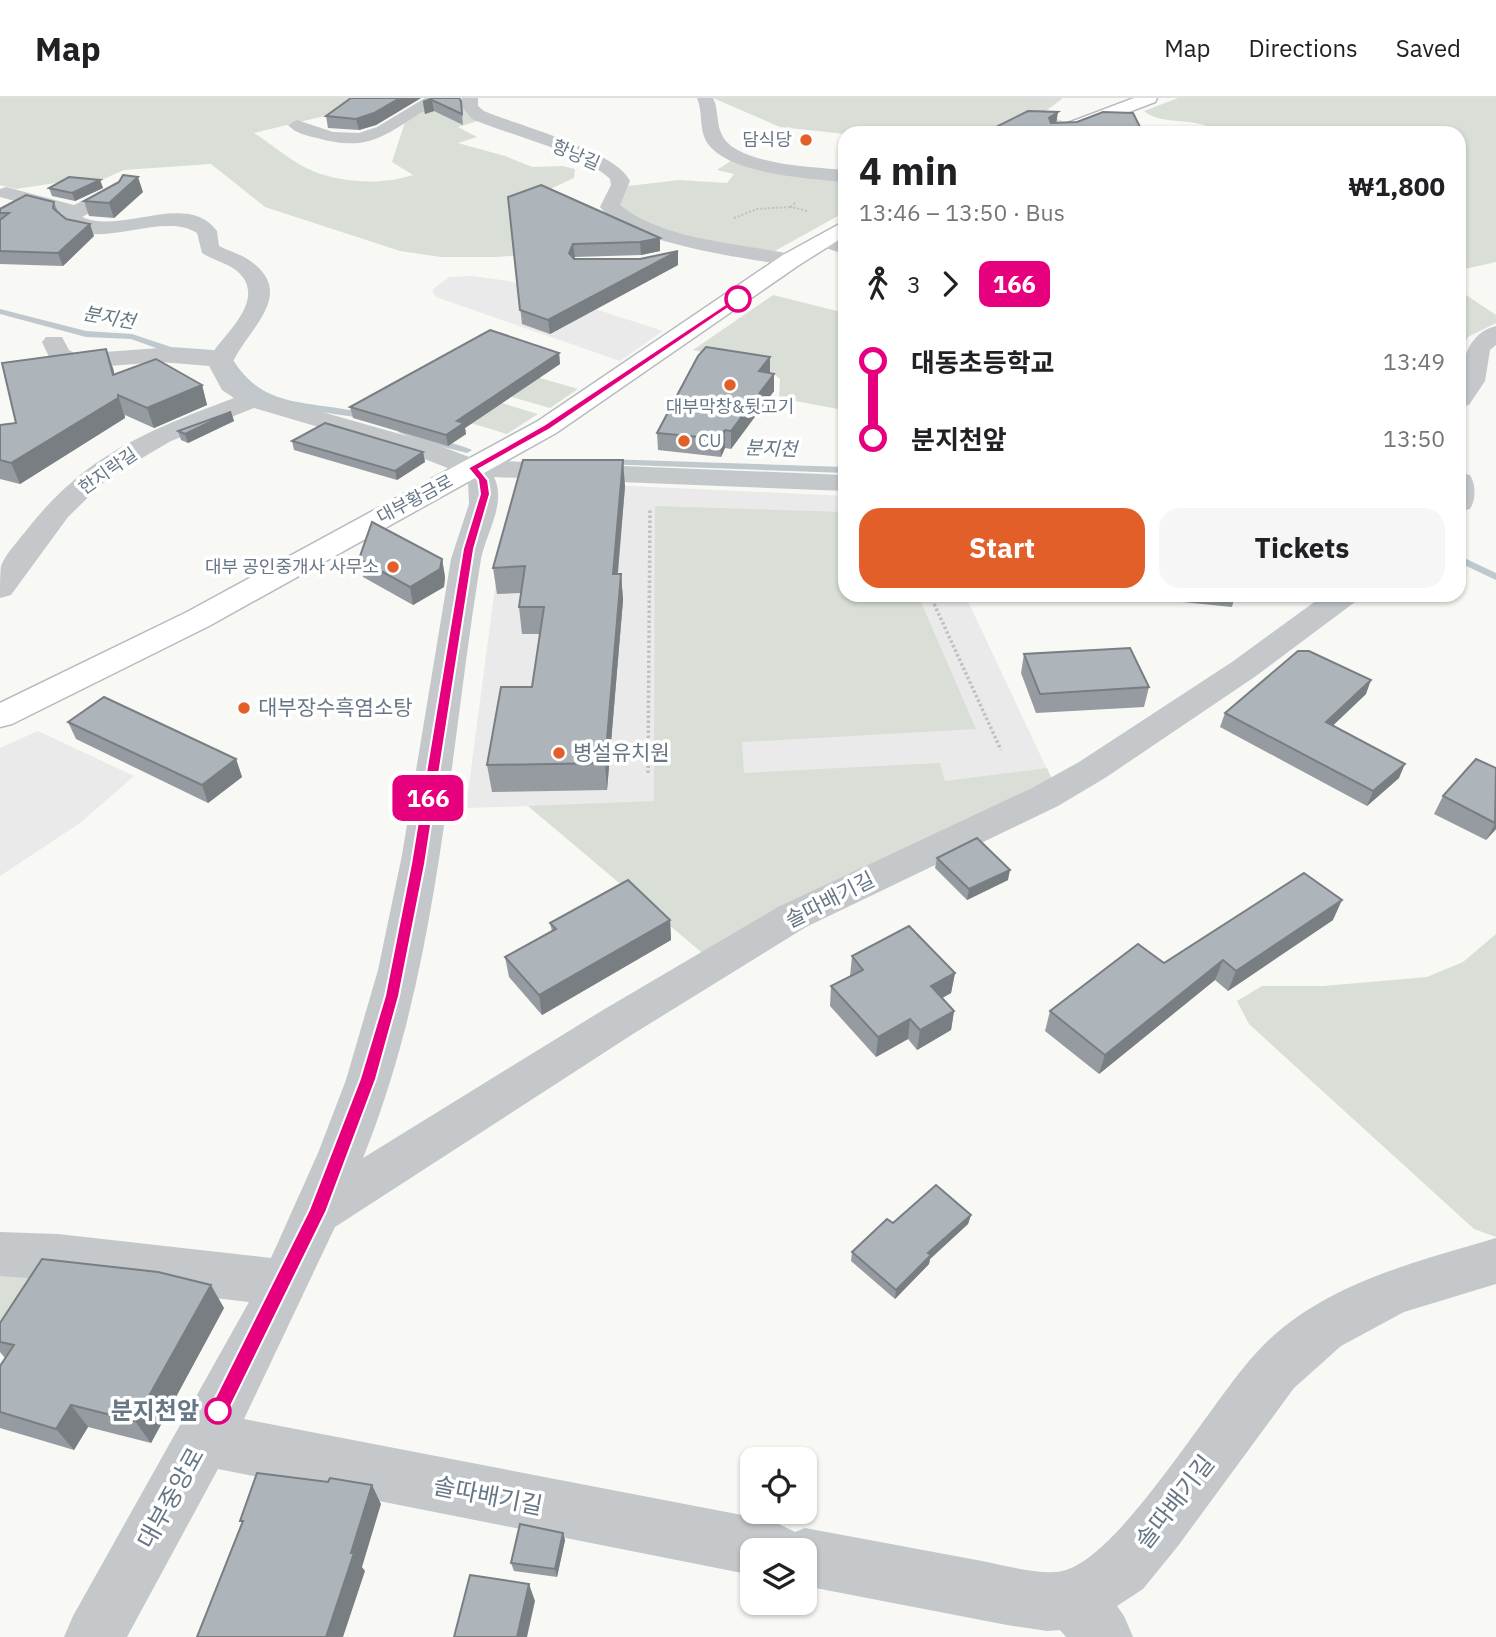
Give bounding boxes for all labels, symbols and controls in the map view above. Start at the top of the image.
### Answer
text: Map [35,27,101,70]
text: Map [1164,32,1210,64]
text: Directions [1248,32,1358,64]
text: Saved [1396,32,1461,64]
place label: 담식당 [742,128,792,151]
marker: 담식당 [798,132,814,148]
street label: 항낭길 [549,134,604,175]
text: 4 min [859,146,958,195]
text: ₩1,800 [1348,169,1445,203]
text: 13:46 – 13:50 · Bus [859,197,1065,227]
icon: walk [859,265,897,303]
icon: forward [931,265,969,303]
text: 166 [993,268,1036,300]
text: 3 [907,269,921,299]
unlabelled marker [725,286,751,312]
water label: 분지천 [81,301,138,334]
text: 대동초등학교 [911,345,1055,379]
text: 13:49 [1383,346,1445,376]
marker: 대부막창&뒷고기 [722,377,738,393]
place label: 대부막창&뒷고기 [666,395,794,418]
text: 분지천앞 [911,422,1007,456]
text: 13:50 [1383,423,1445,453]
place label: CU [698,429,721,452]
marker: CU [676,433,692,449]
water label: 분지천 [744,435,799,461]
street label: 한지락길 [74,442,141,499]
street label: 대부황금로 [373,469,457,528]
button: Start [859,508,1145,588]
button: Tickets [1159,508,1445,588]
place label: 대부 공인중개사 사무소 [205,555,379,578]
marker: 대부 공인중개사 사무소 [385,559,401,575]
place label: 대부장수흑염소탕 [258,693,413,721]
marker: 대부장수흑염소탕 [236,700,252,716]
place label: 병설유치원 [573,738,670,766]
marker: 병설유치원 [551,745,567,761]
line badge: 166 [388,775,468,821]
text: 166 [406,782,450,814]
street label: 솔따배기길 [780,865,879,934]
place label: 분지천앞 [111,1394,199,1426]
marker: 분지천앞 [205,1398,231,1424]
street label: 대부중앙로 [129,1441,211,1554]
map controls [740,1447,817,1615]
button: locate [740,1447,817,1524]
street label: 솔따배기길 [1128,1448,1221,1555]
street label: 솔따배기길 [431,1469,545,1521]
button: layers [740,1538,817,1615]

